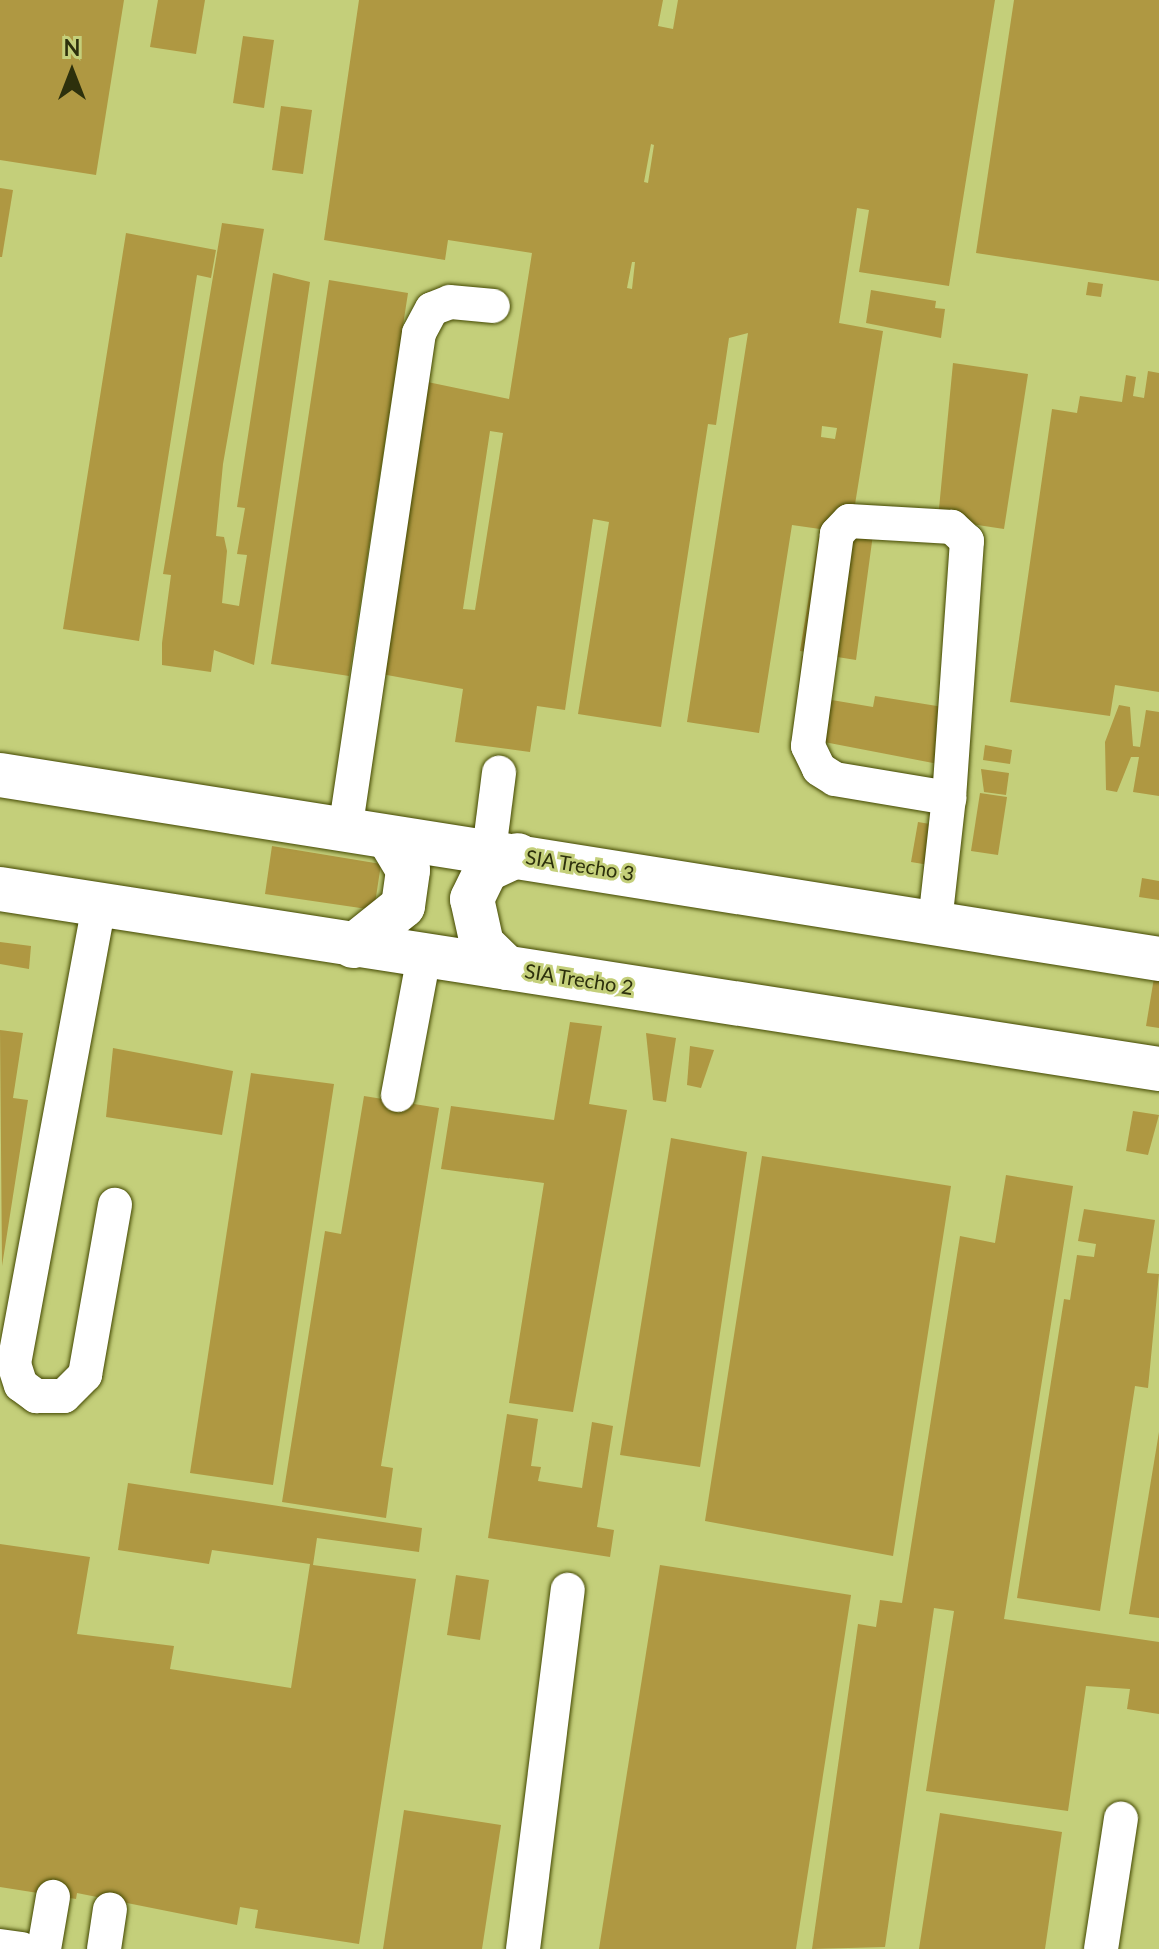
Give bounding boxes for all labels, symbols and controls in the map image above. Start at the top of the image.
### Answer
north arrow [32,32,112,112]
text: N [64,34,80,61]
street label: SIA Trecho 3 [523,844,637,886]
street label: SIA Trecho 2 [522,958,636,1000]

